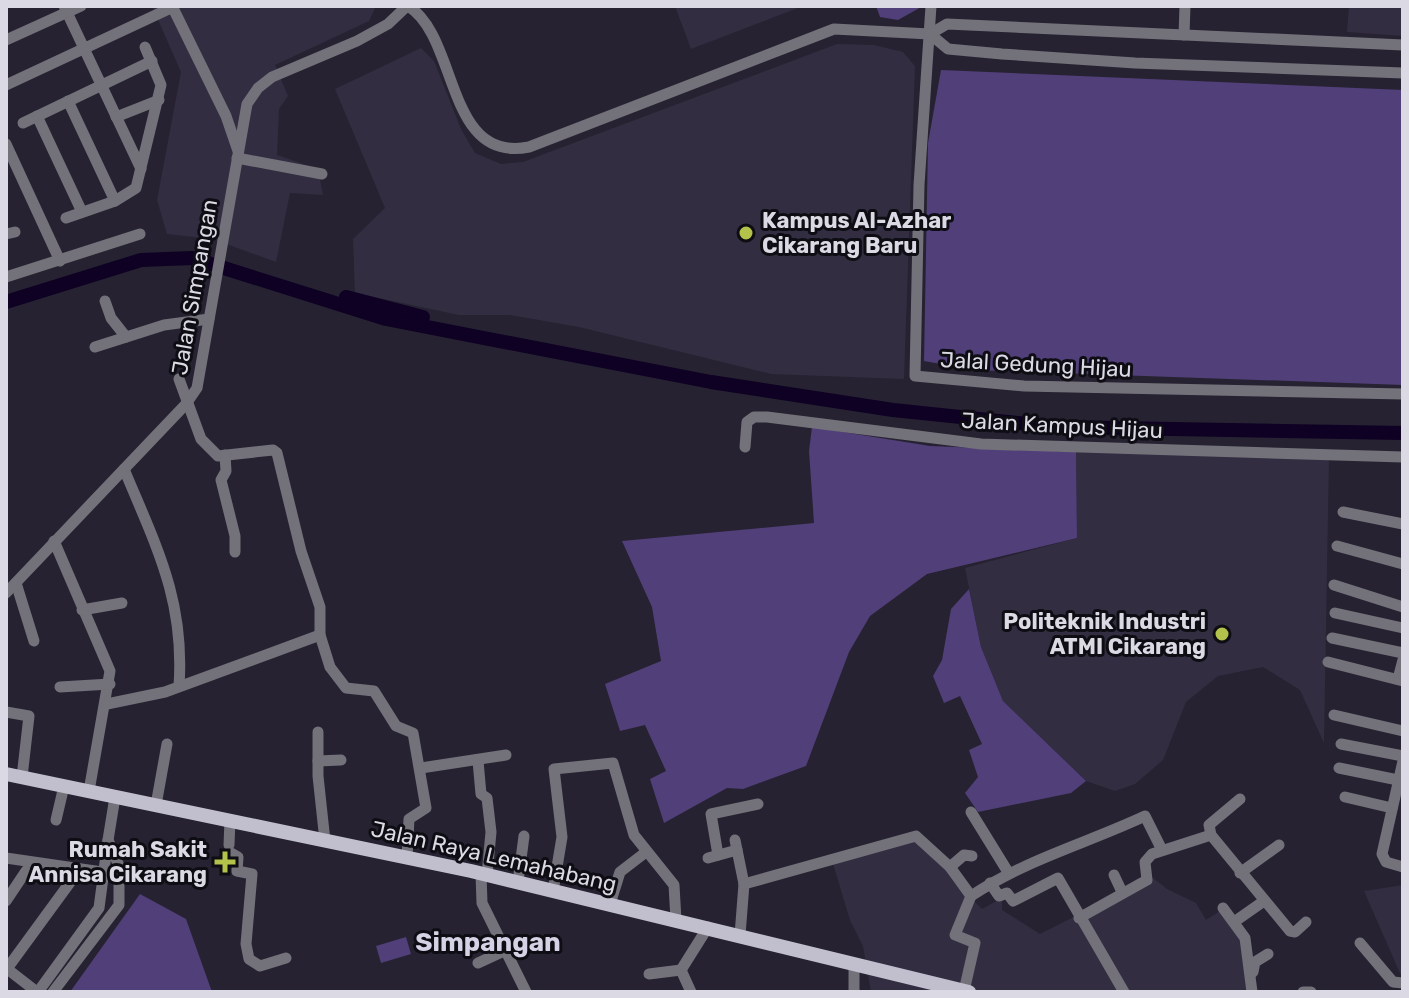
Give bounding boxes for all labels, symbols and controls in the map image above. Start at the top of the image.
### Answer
street label: Jalan Simpangan [166,197,223,377]
place label: Kampus Al-Azhar Cikarang Baru [762,207,951,259]
marker: Kampus Al-Azhar Cikarang Baru [737,224,755,242]
street label: Jalal Gedung Hijau [940,346,1132,383]
street label: Jalan Kampus Hijau [960,407,1164,444]
place label: Politeknik Industri ATMI Cikarang [1003,608,1206,660]
marker: Politeknik Industri ATMI Cikarang [1213,625,1231,643]
street label: Jalan Raya Lemahabang [368,815,619,898]
place label: Rumah Sakit Annisa Cikarang [29,836,207,888]
marker: Rumah Sakit Annisa Cikarang [214,851,236,873]
district label: Simpangan [415,927,561,958]

